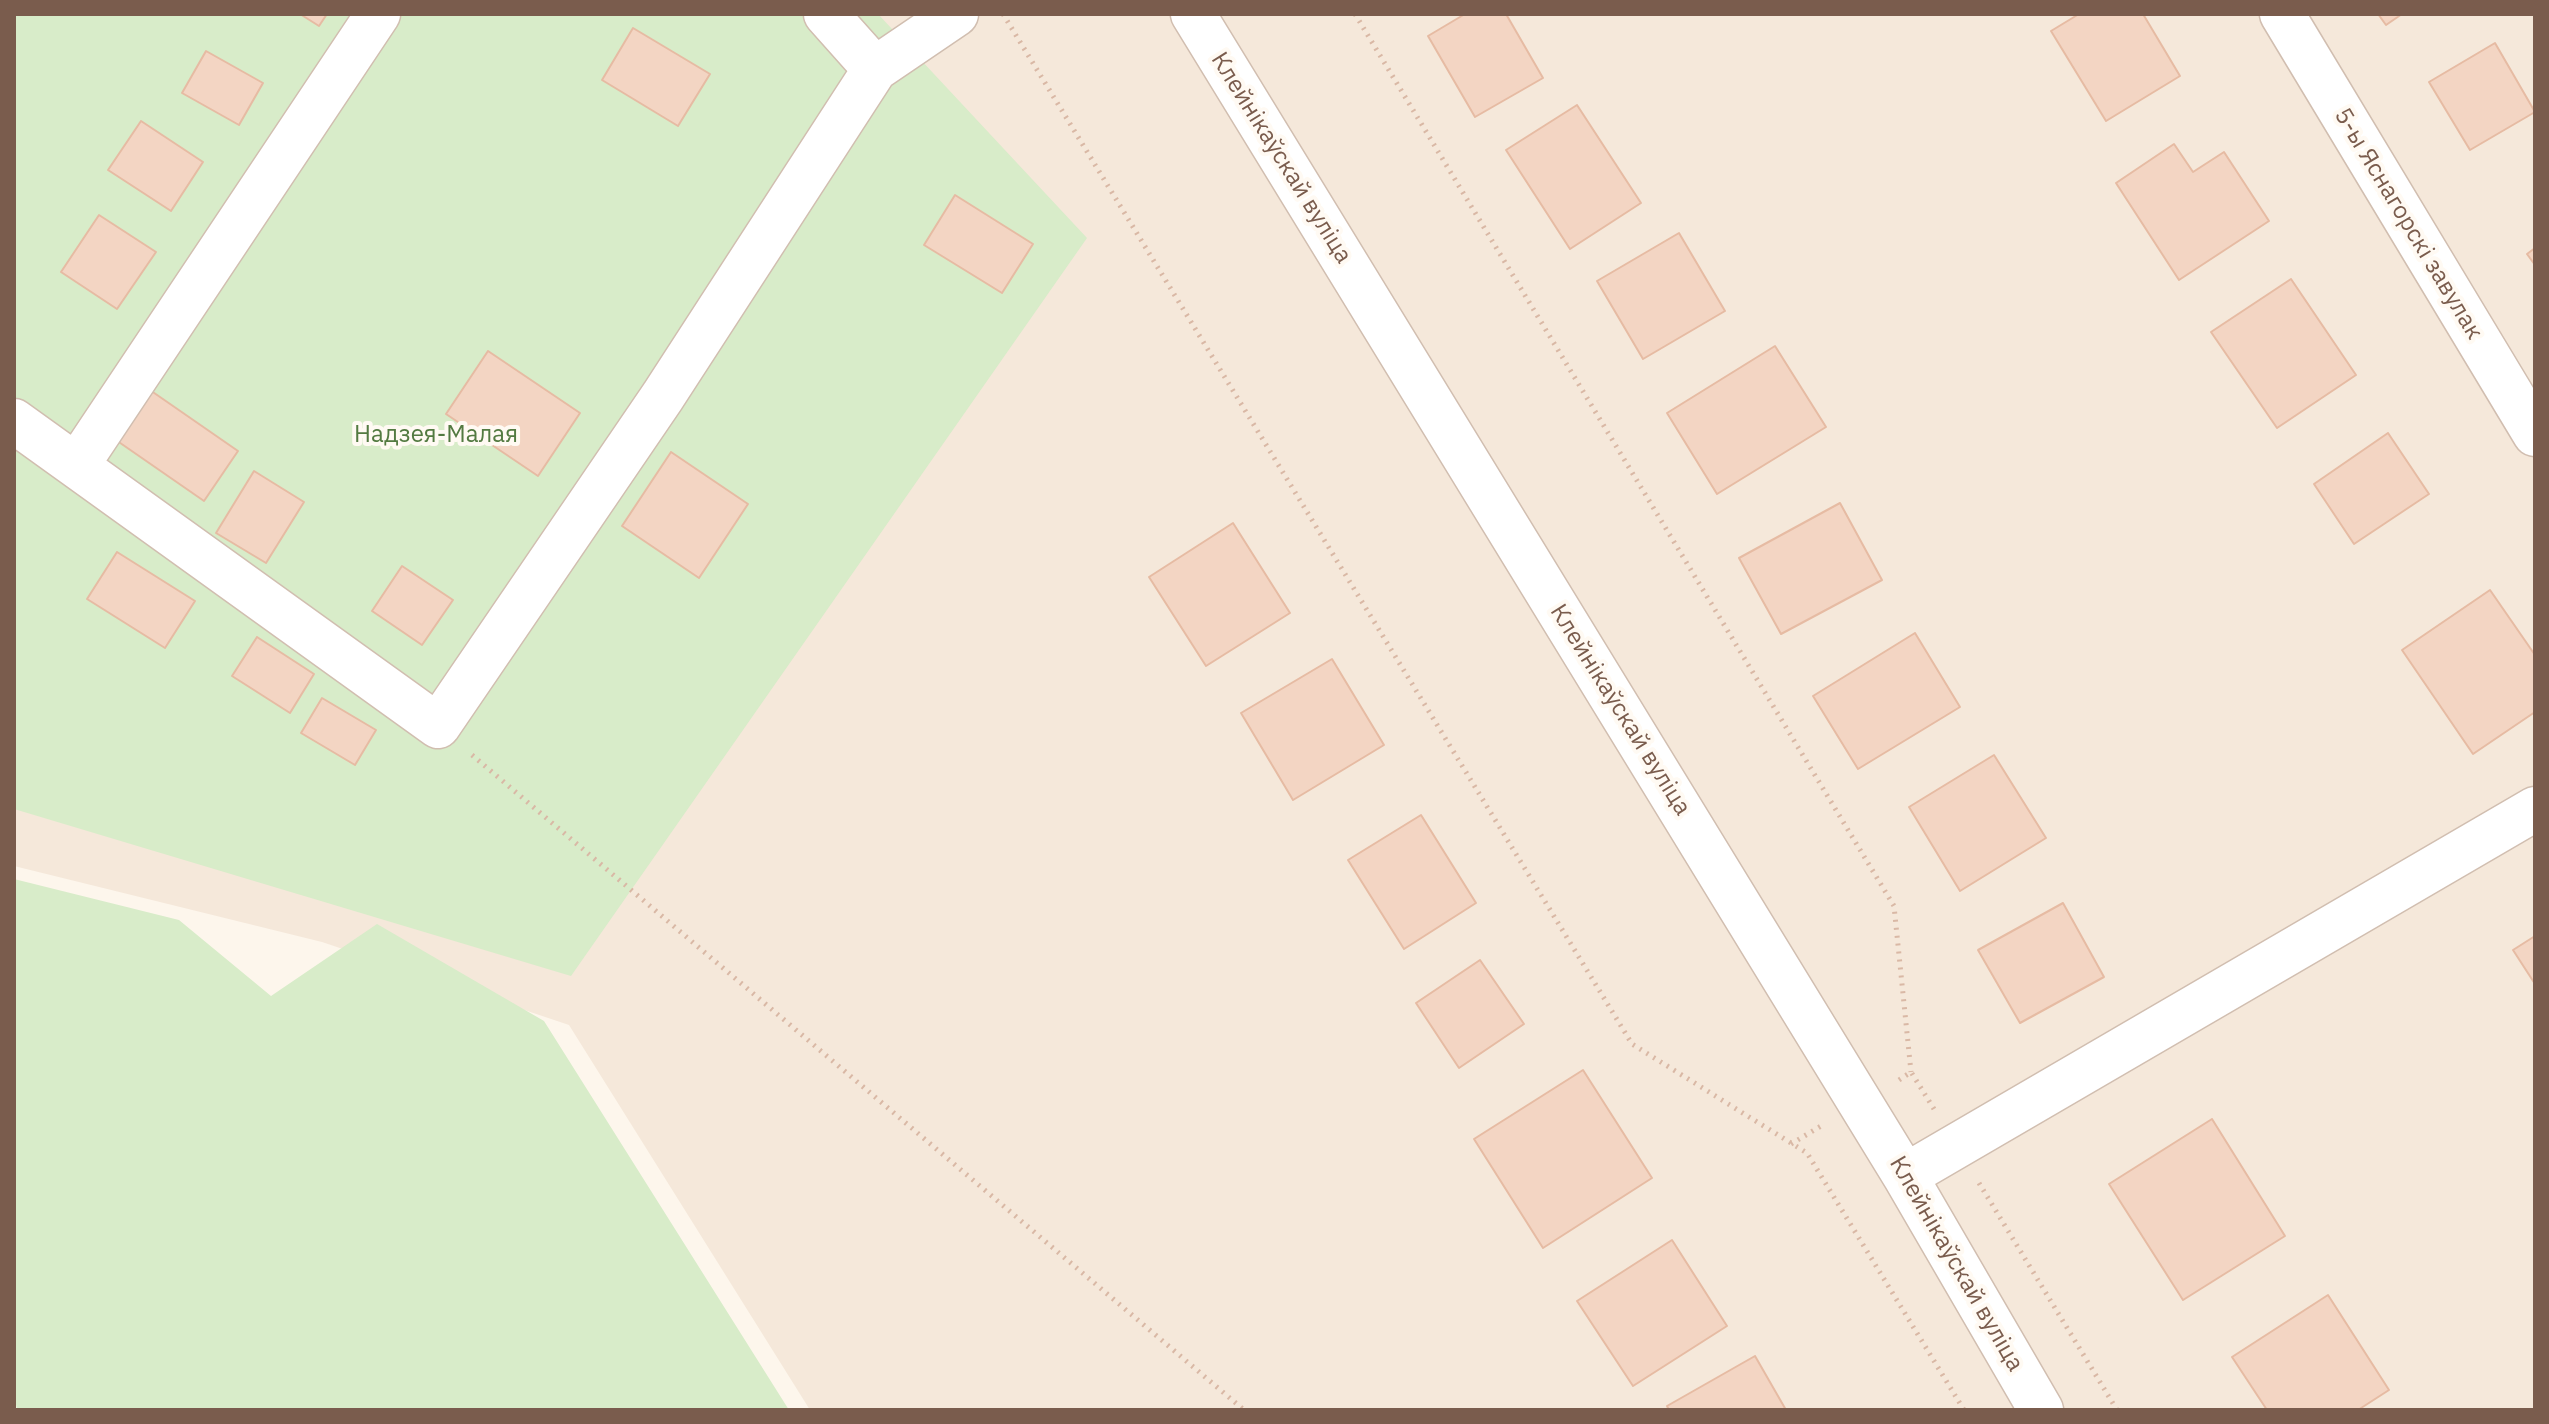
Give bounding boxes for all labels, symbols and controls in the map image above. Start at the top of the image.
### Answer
street label: Клейнікаўскай вуліца [1204,47,1358,269]
street label: 5-ы Яснагорскі завулак [2327,103,2489,345]
park label: Надзея-Малая [354,421,518,449]
street label: Клейнікаўскай вуліца [1543,599,1697,821]
street label: Клейнікаўскай вуліца [1883,1151,2029,1377]

